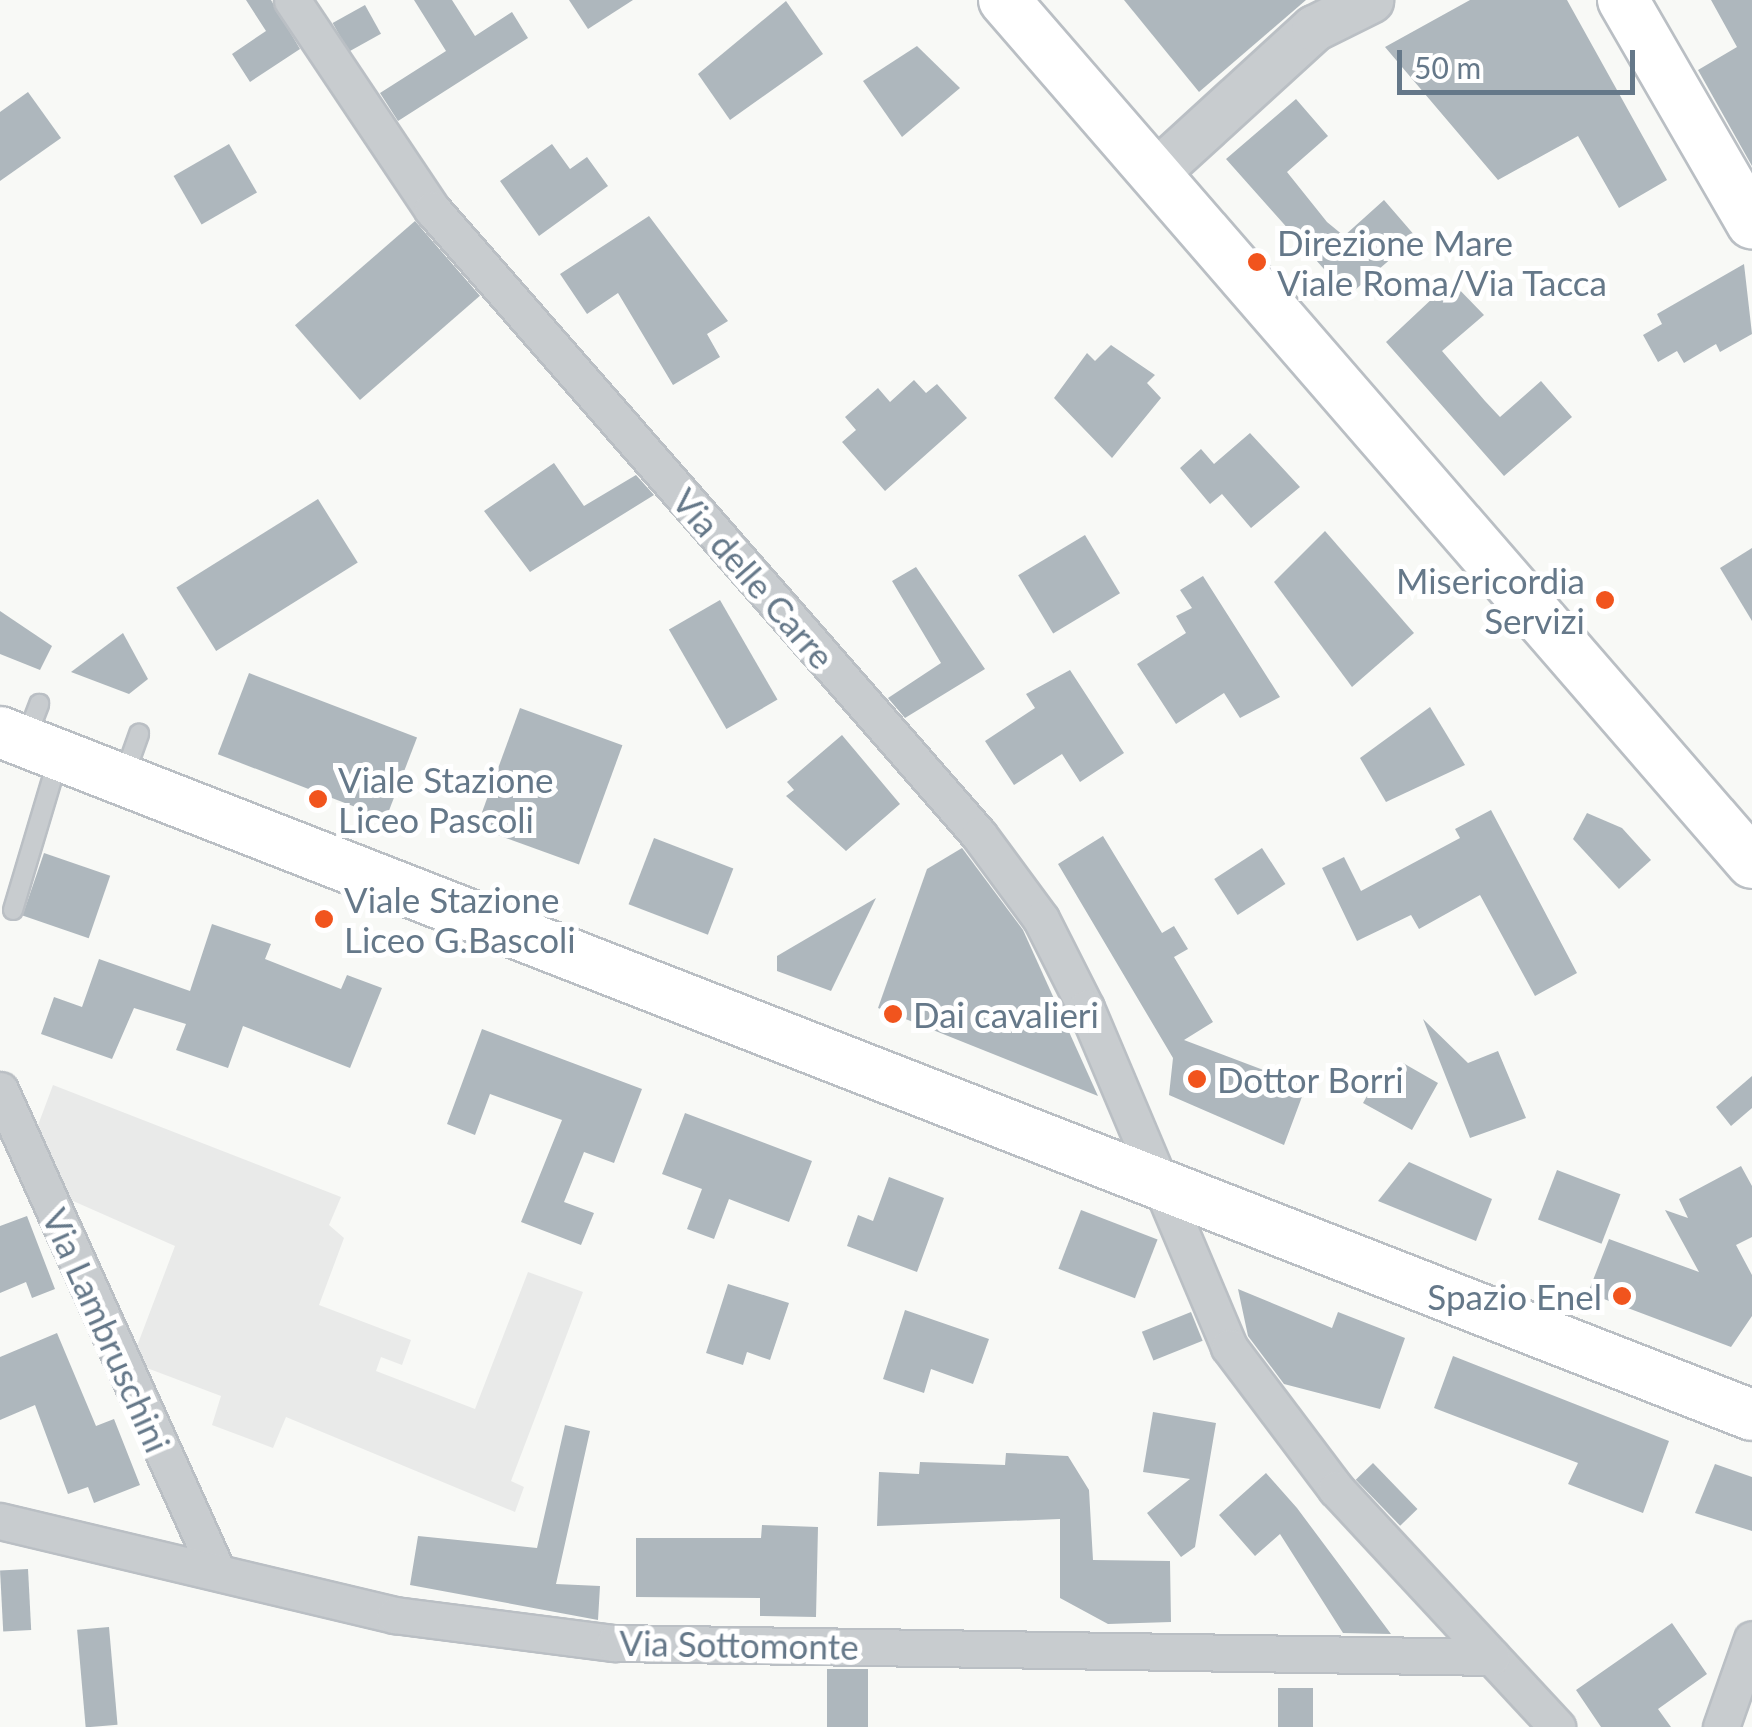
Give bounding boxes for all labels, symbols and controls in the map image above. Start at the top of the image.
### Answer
scale bar [1402,30,1640,92]
text: 50 m [1414,49,1481,85]
place label: Direzione Mare Viale Roma/Via Tacca [1277,221,1608,303]
marker: Direzione Mare Viale Roma/Via Tacca [1246,251,1268,273]
street label: Via delle Carre [665,480,843,676]
place label: Misericordia Servizi [1396,559,1585,641]
marker: Misericordia Servizi [1594,589,1616,611]
place label: Viale Stazione Liceo Pascoli [338,758,553,840]
marker: Viale Stazione Liceo Pascoli [307,788,329,810]
place label: Viale Stazione Liceo G.Bascoli [344,878,576,960]
marker: Viale Stazione Liceo G.Bascoli [313,908,335,930]
place label: Dai cavalieri [913,993,1099,1035]
marker: Dai cavalieri [882,1003,904,1025]
place label: Dottor Borri [1217,1058,1404,1100]
marker: Dottor Borri [1186,1068,1208,1090]
street label: Via Lambruschini [34,1202,180,1458]
place label: Spazio Enel [1427,1275,1602,1317]
marker: Spazio Enel [1611,1285,1633,1307]
street label: Via Sottomonte [619,1621,859,1667]

